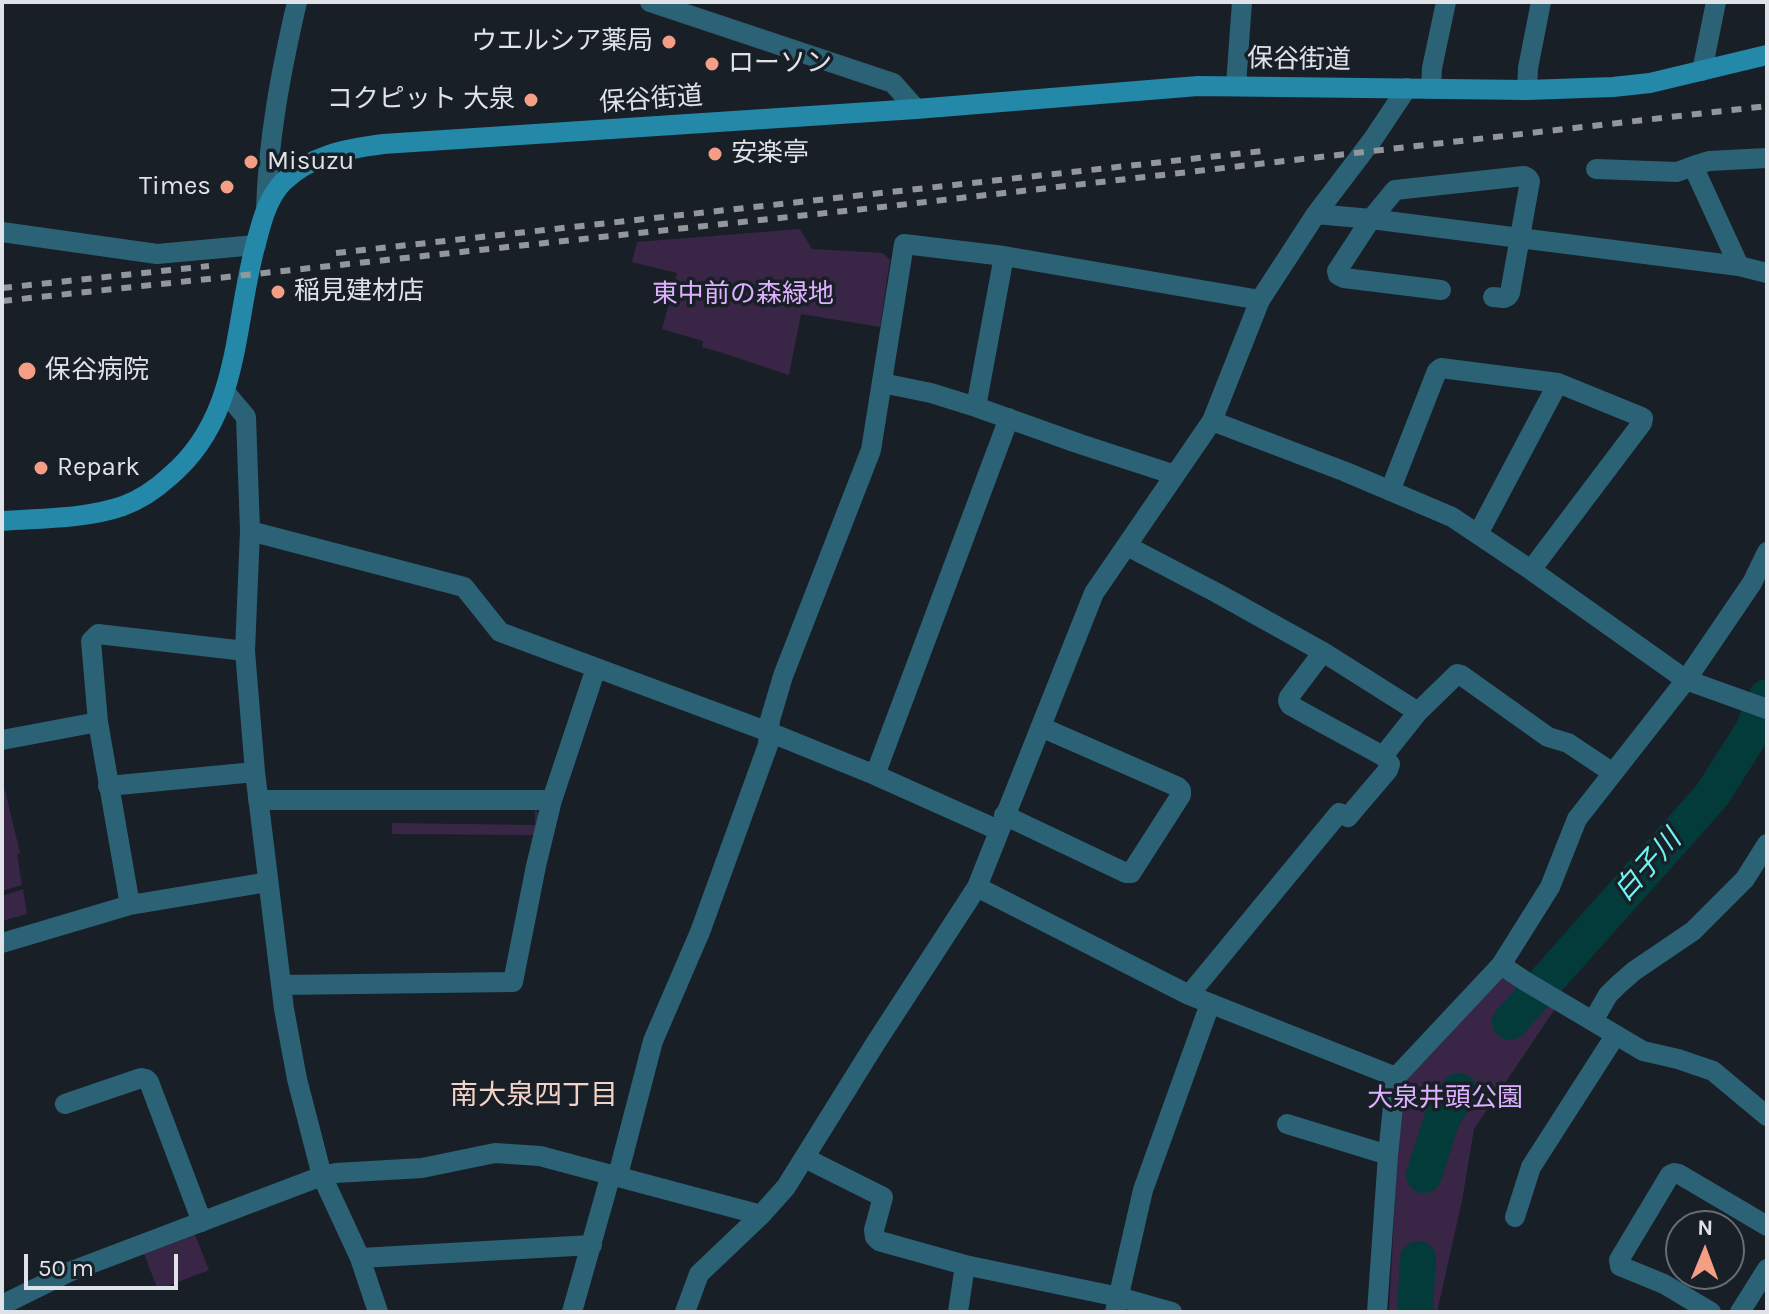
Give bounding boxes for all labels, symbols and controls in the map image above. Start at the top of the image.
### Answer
place label: ウエルシア薬局 [471,26,653,58]
marker: ウエルシア薬局 [660,33,678,51]
street label: 保谷街道 [1247,43,1351,77]
place label: ローソン [728,48,832,80]
marker: ローソン [703,55,721,73]
street label: 保谷街道 [598,81,704,119]
place label: コクピット 大泉 [327,84,515,116]
marker: コクピット 大泉 [522,91,540,109]
place label: 安楽亭 [731,138,809,170]
marker: 安楽亭 [706,145,724,163]
place label: Misuzu [267,146,354,178]
marker: Misuzu [242,153,260,171]
place label: Times [139,171,211,203]
marker: Times [218,178,236,196]
place label: 稲見建材店 [294,276,424,308]
park label: 東中前の森緑地 [652,279,834,311]
marker: 稲見建材店 [269,283,287,301]
place label: 保谷病院 [45,355,149,387]
marker: 保谷病院 [16,360,38,382]
place label: Repark [57,452,140,484]
marker: Repark [32,459,50,477]
water label: 白子川 [1607,824,1689,908]
district label: 南大泉四丁目 [450,1079,618,1113]
park label: 大泉井頭公園 [1367,1083,1523,1115]
north arrow [1665,1210,1745,1290]
text: N [1697,1215,1714,1241]
scale bar [28,1238,182,1288]
text: 50 m [38,1254,94,1282]

